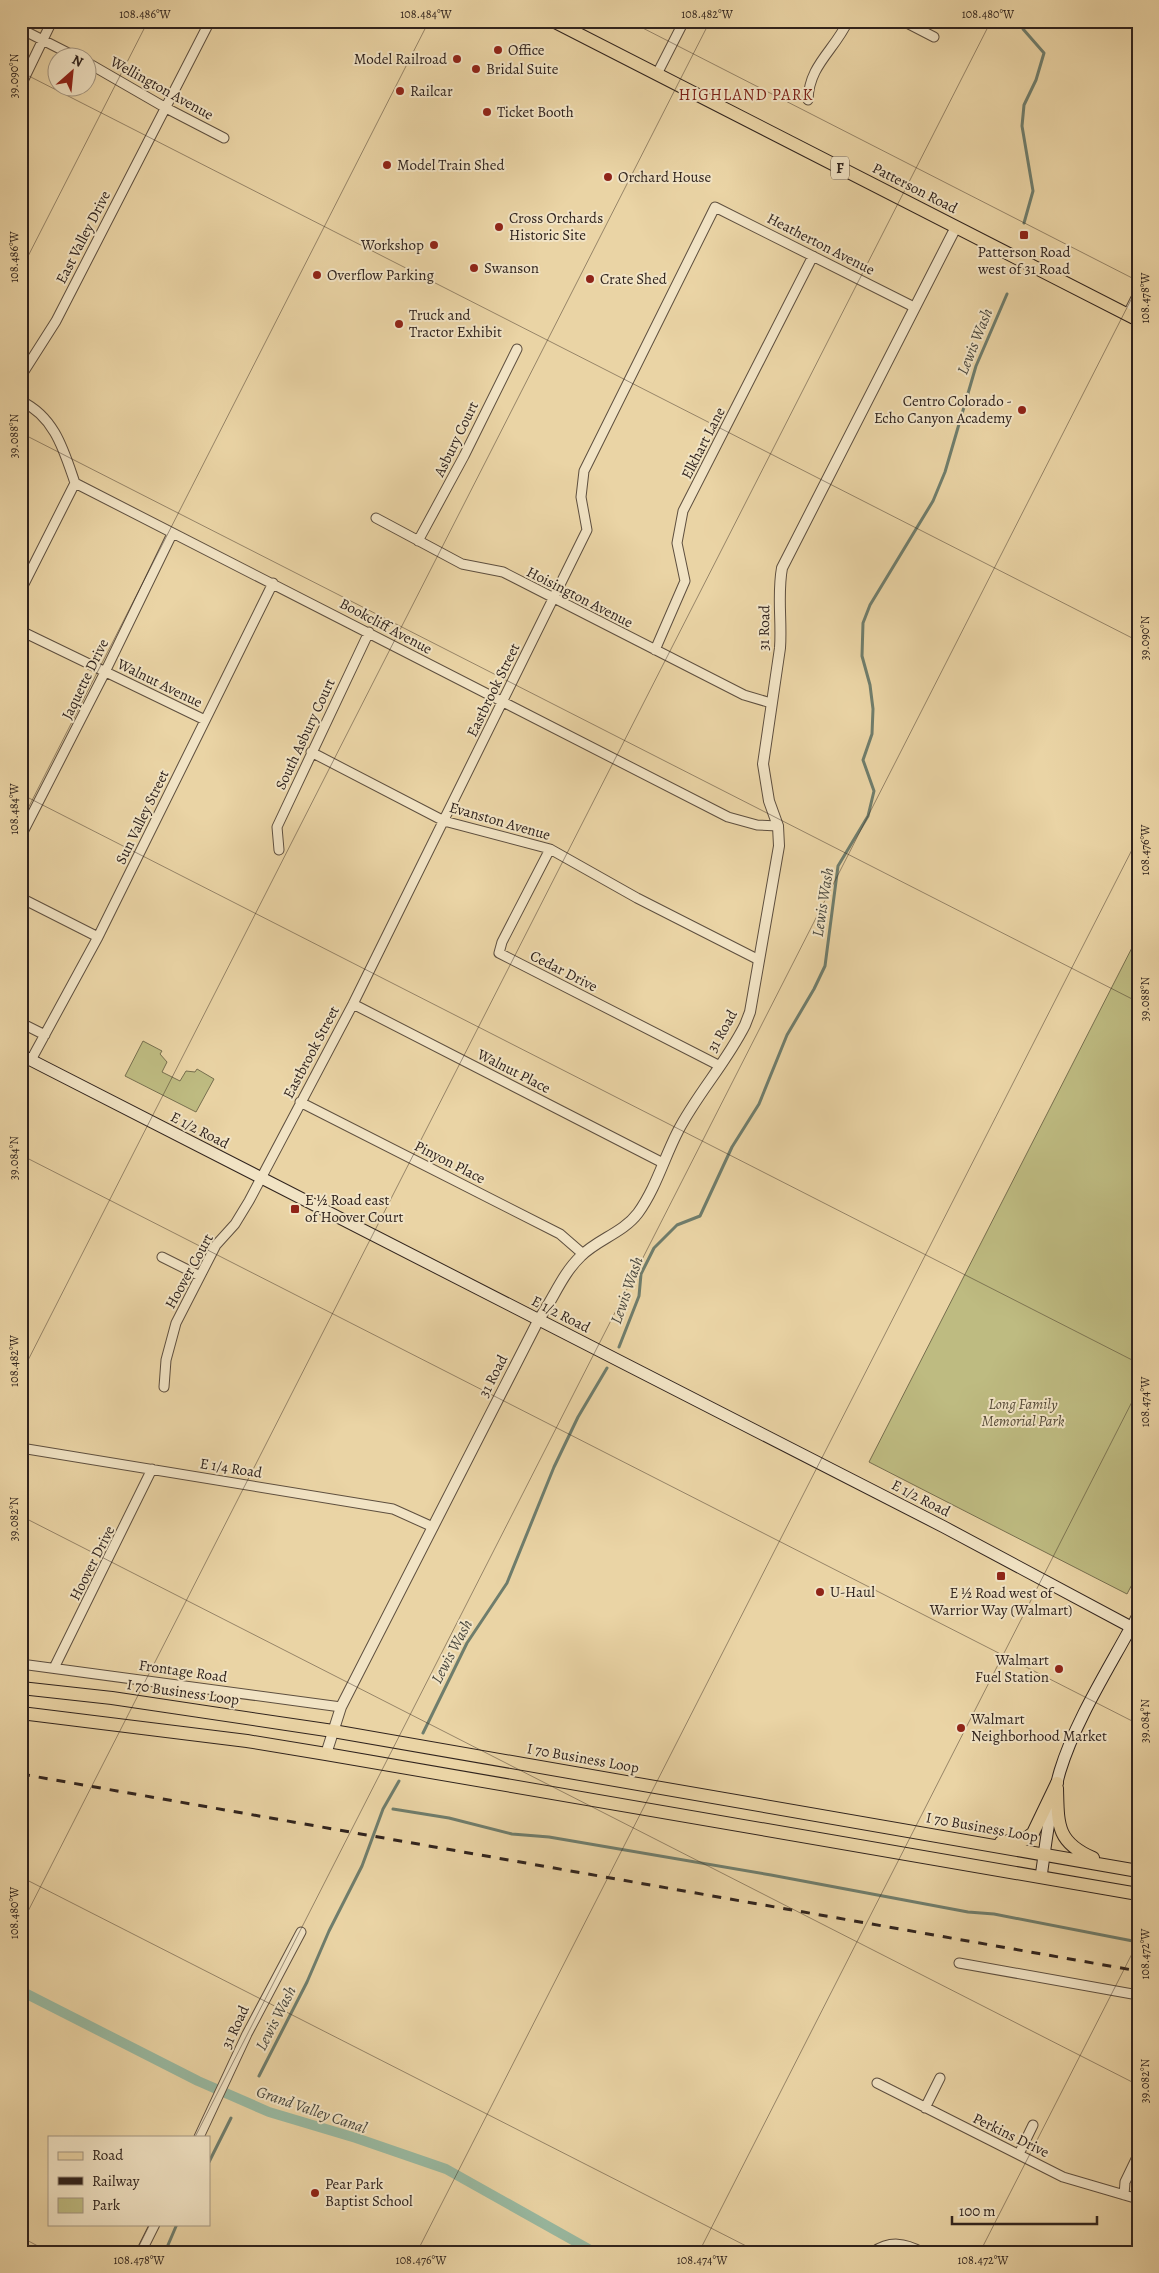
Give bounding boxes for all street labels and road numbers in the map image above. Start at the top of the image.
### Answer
street label: Wellington Avenue [106,51,217,125]
road number: F [831,156,849,180]
street label: Patterson Road [869,158,962,219]
street label: East Valley Drive [51,187,115,287]
street label: Heatherton Avenue [764,208,879,280]
street label: Asbury Court [429,398,483,481]
street label: Elkhart Lane [676,403,730,482]
street label: Hoisington Avenue [523,562,637,633]
street label: Bookcliff Avenue [336,593,436,659]
street label: 31 Road [754,604,774,651]
street label: Jaquette Drive [57,635,113,723]
street label: Eastbrook Street [462,640,524,740]
street label: Walnut Avenue [113,653,206,712]
street label: South Asbury Court [270,675,340,793]
street label: Sun Valley Street [110,766,174,868]
street label: Evanston Avenue [447,797,553,845]
street label: Cedar Drive [527,945,601,997]
street label: Eastbrook Street [278,1002,344,1102]
street label: 31 Road [702,1005,742,1056]
street label: Walnut Place [473,1044,554,1098]
street label: E 1/2 Road [167,1107,234,1154]
street label: Pinyon Place [411,1136,489,1189]
street label: Hoover Court [160,1230,218,1312]
street label: E 1/2 Road [528,1291,595,1338]
street label: 31 Road [474,1350,513,1401]
street label: E 1/4 Road [198,1453,265,1483]
street label: E 1/2 Road [888,1475,955,1522]
street label: Hoover Drive [65,1522,119,1604]
street label: Frontage Road [138,1655,229,1687]
street label: I 70 Business Loop [125,1674,241,1710]
street label: I 70 Business Loop [525,1738,641,1778]
street label: I 70 Business Loop [924,1807,1040,1847]
street label: 31 Road [216,2001,254,2052]
street label: Perkins Drive [969,2108,1053,2162]

